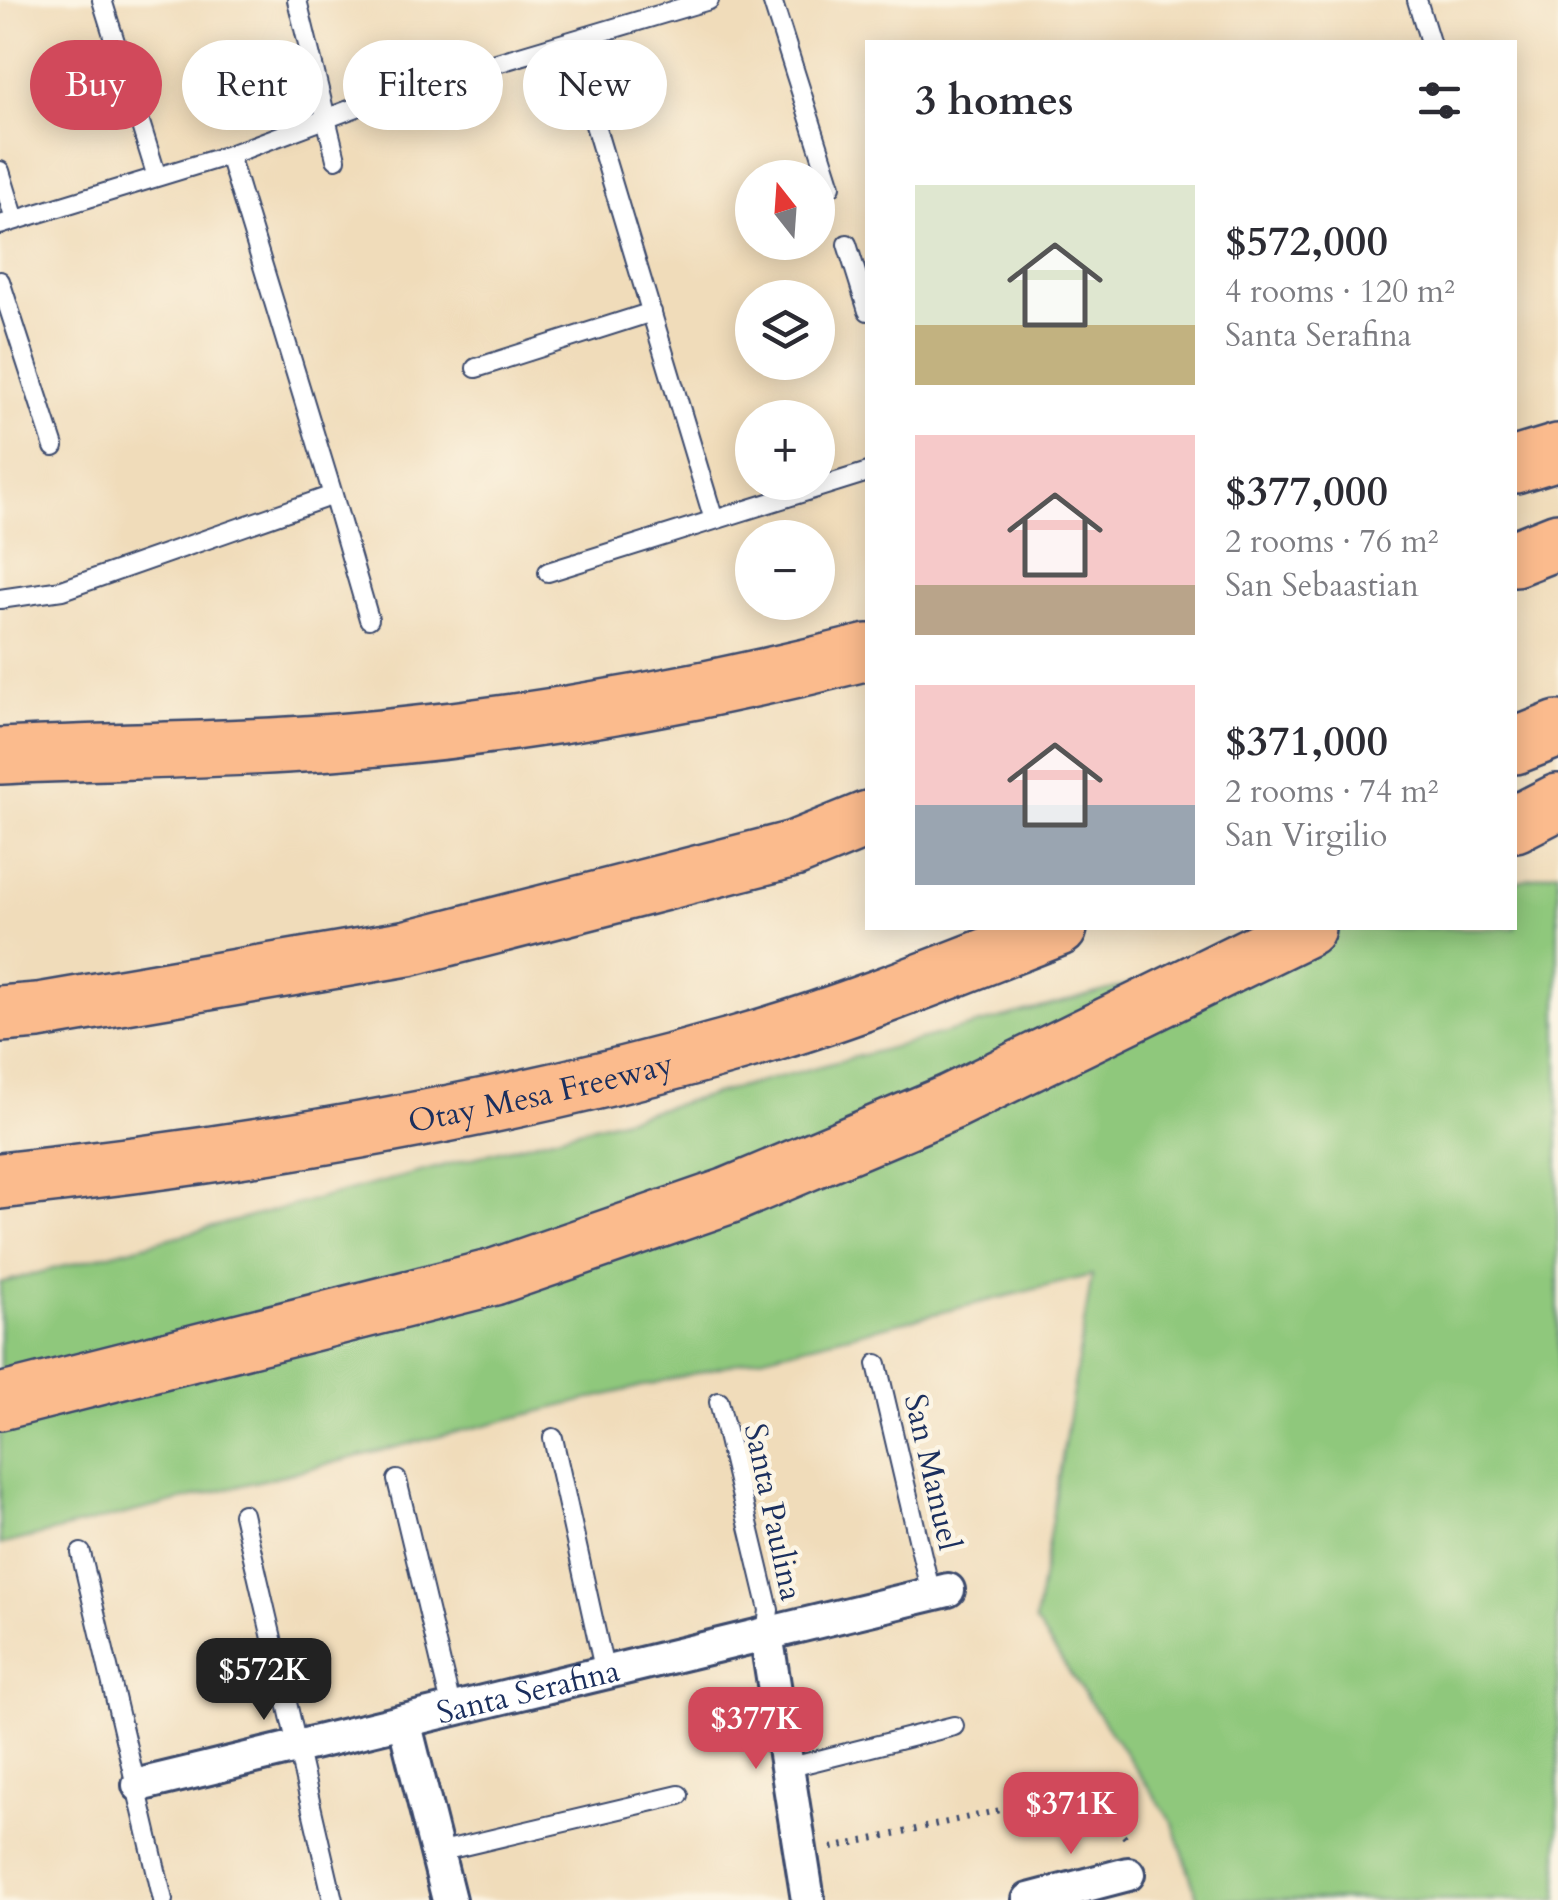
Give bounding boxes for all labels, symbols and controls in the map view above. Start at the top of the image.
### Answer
chip: Buy [30,40,162,130]
chip: Rent [182,40,323,130]
chip: Filters [343,40,503,130]
chip: New [523,40,667,130]
text: 3 homes [915,72,1073,129]
icon: filters [1412,73,1467,128]
north arrow [735,160,835,260]
map controls [735,160,835,620]
text: $572,000 [1225,213,1388,270]
icon: home [995,225,1115,345]
text: 4 rooms · 120 m² [1225,270,1455,314]
button: layers [735,280,835,380]
text: Santa Serafina [1225,314,1412,358]
button: + [735,400,835,500]
text: $377,000 [1225,463,1388,520]
icon: home [995,475,1115,595]
button: − [735,520,835,620]
text: 2 rooms · 76 m² [1225,520,1438,564]
text: San Sebaastian [1225,564,1419,608]
text: $371,000 [1225,713,1388,770]
icon: home [995,725,1115,845]
text: 2 rooms · 74 m² [1225,770,1438,814]
text: San Virgilio [1225,814,1387,858]
street label: Otay Mesa Freeway [404,1042,678,1144]
street label: San Manuel [893,1390,971,1555]
street label: Santa Paulina [733,1420,813,1605]
pin: $572K [194,1638,334,1723]
text: $572K [218,1648,310,1692]
street label: Santa Serafina [432,1649,624,1735]
pin: $377K [686,1687,826,1772]
text: $377K [710,1697,802,1741]
pin: $371K [1001,1772,1141,1857]
text: $371K [1025,1782,1117,1826]

